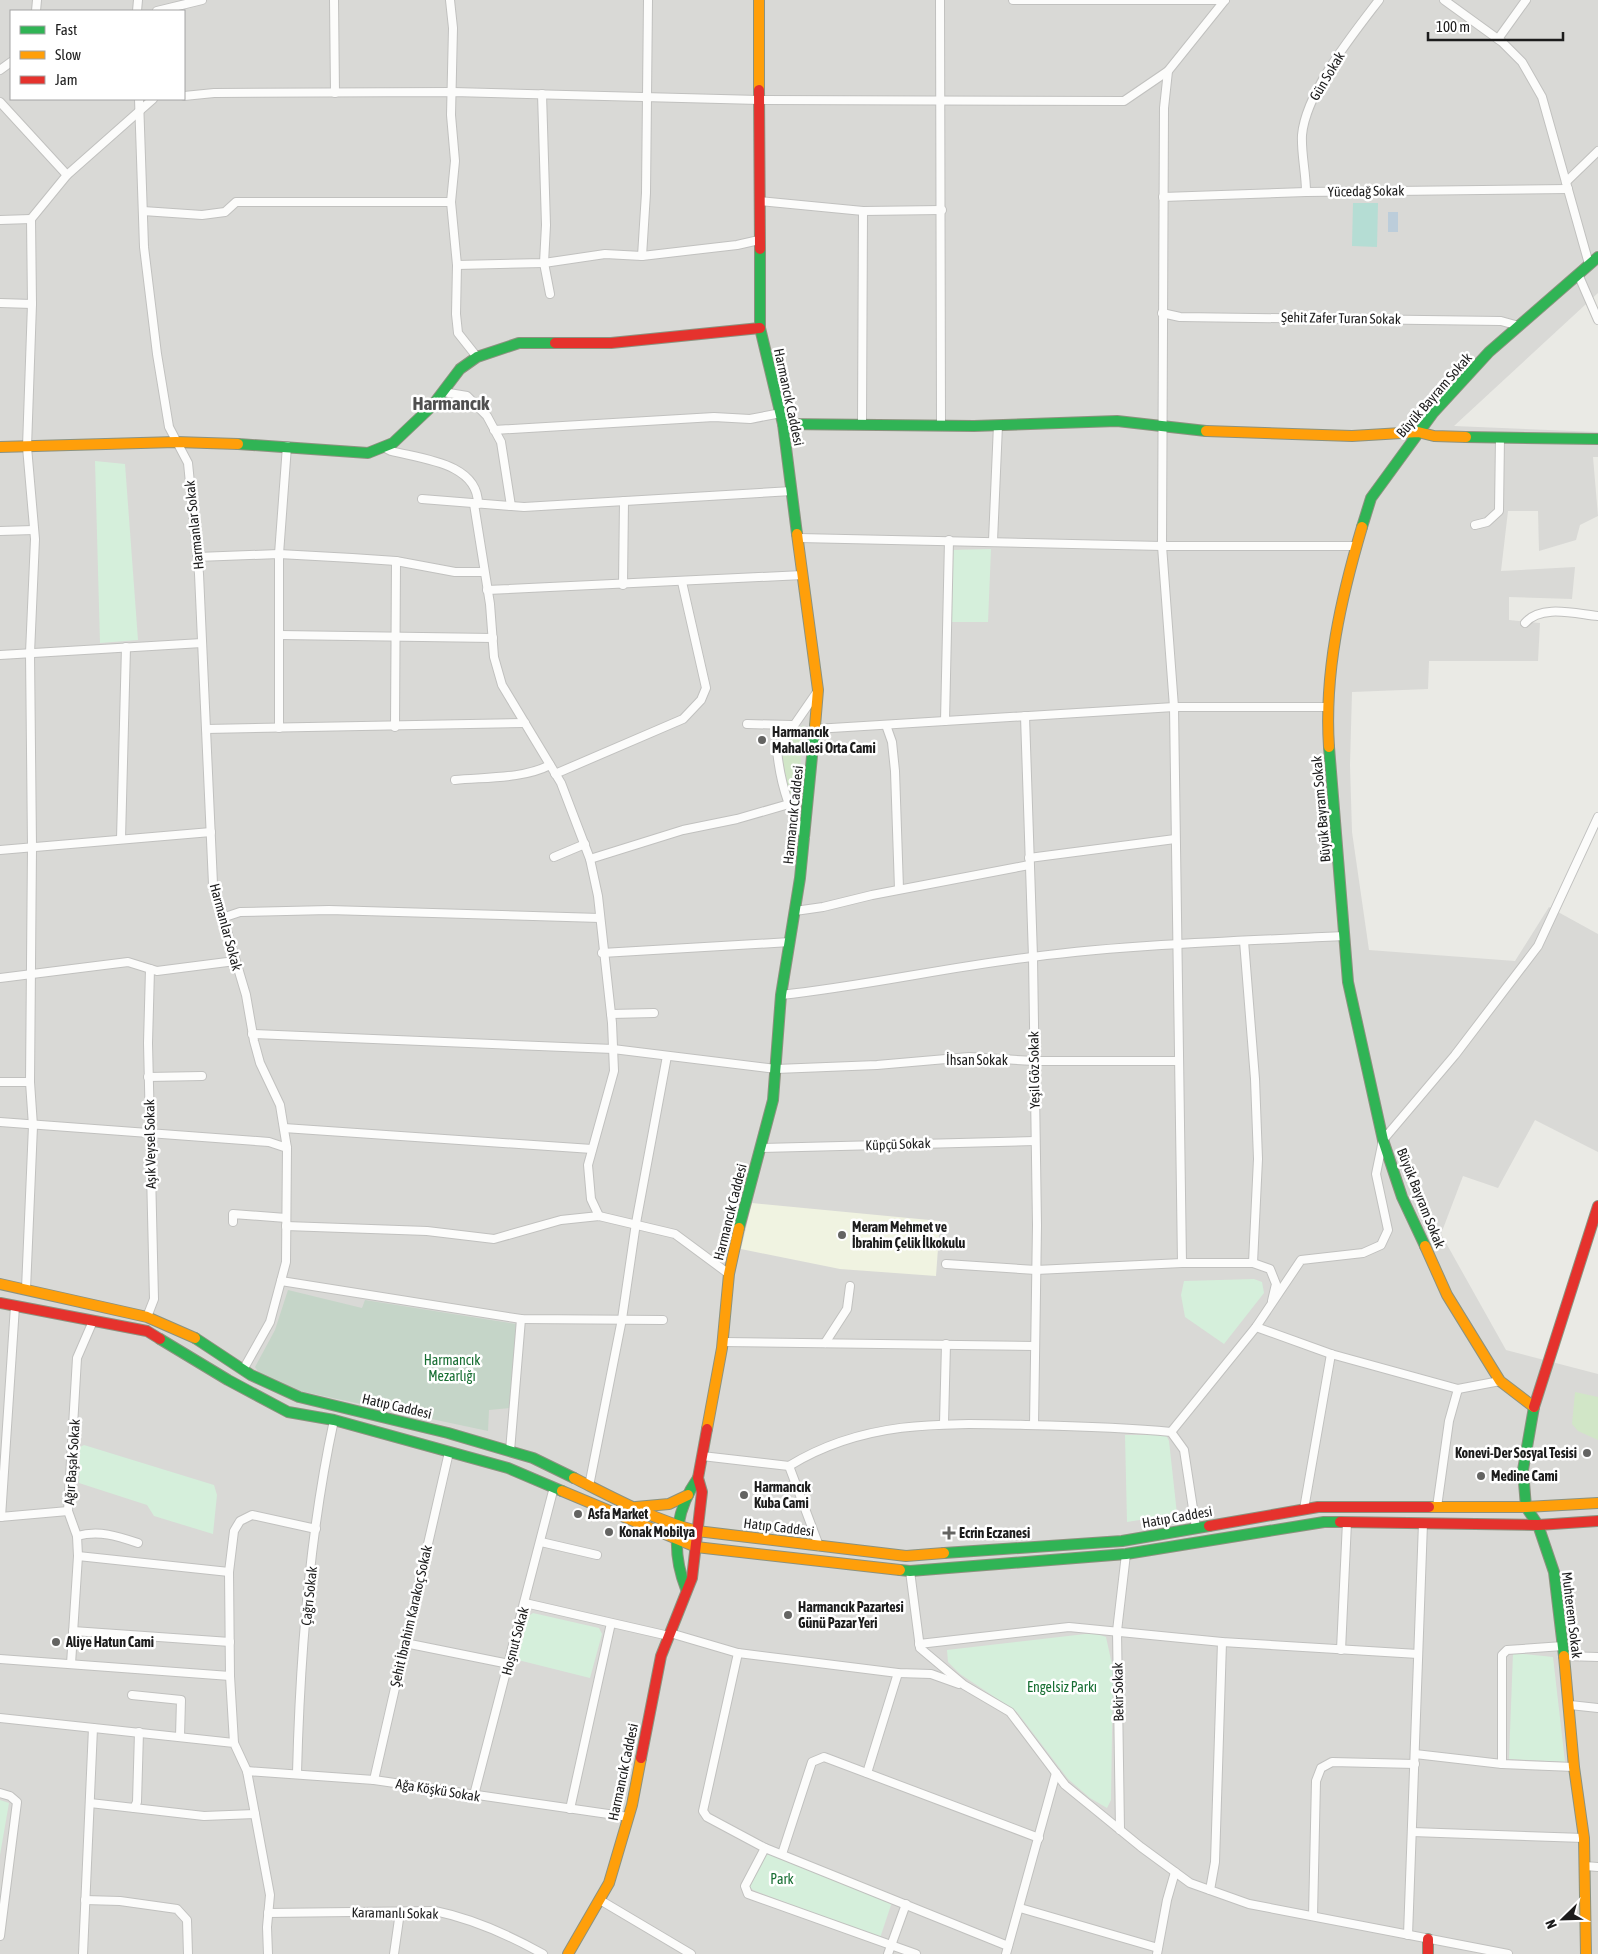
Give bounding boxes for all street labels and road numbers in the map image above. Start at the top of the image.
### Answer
street label: Gün Sokak [1306,49,1348,103]
street label: Yücedağ Sokak [1327,182,1405,200]
street label: Şehit Zafer Turan Sokak [1281,309,1401,327]
street label: Harmancık Caddesi [771,347,807,447]
street label: Büyük Bayram Sokak [1393,350,1475,440]
street label: Harmanlar Sokak [181,480,207,570]
street label: Büyük Bayram Sokak [1308,755,1334,863]
street label: Harmancık Caddesi [780,765,806,865]
street label: Harmanlar Sokak [207,882,245,972]
street label: Yeşil Göz Sokak [1025,1031,1043,1109]
street label: İhsan Sokak [946,1052,1008,1068]
street label: Aşık Veysel Sokak [141,1099,159,1189]
street label: Küpçü Sokak [865,1135,931,1153]
street label: Büyük Bayram Sokak [1394,1146,1448,1250]
street label: Harmancık Caddesi [710,1162,750,1262]
street label: Hatıp Caddesi [361,1390,433,1422]
street label: Ağır Başak Sokak [61,1418,83,1506]
street label: Hatıp Caddesi [1141,1503,1213,1531]
street label: Hatıp Caddesi [743,1515,815,1539]
street label: Şehit İbrahim Karakoç Sokak [387,1544,435,1688]
street label: Çağrı Sokak [298,1566,320,1626]
street label: Muhterem Sokak [1559,1571,1585,1659]
street label: Hoşnut Sokak [498,1605,532,1677]
street label: Bekir Sokak [1109,1662,1127,1722]
street label: Harmancık Caddesi [605,1722,641,1822]
street label: Ağa Köşkü Sokak [395,1775,481,1805]
street label: Karamanlı Sokak [351,1904,439,1922]

